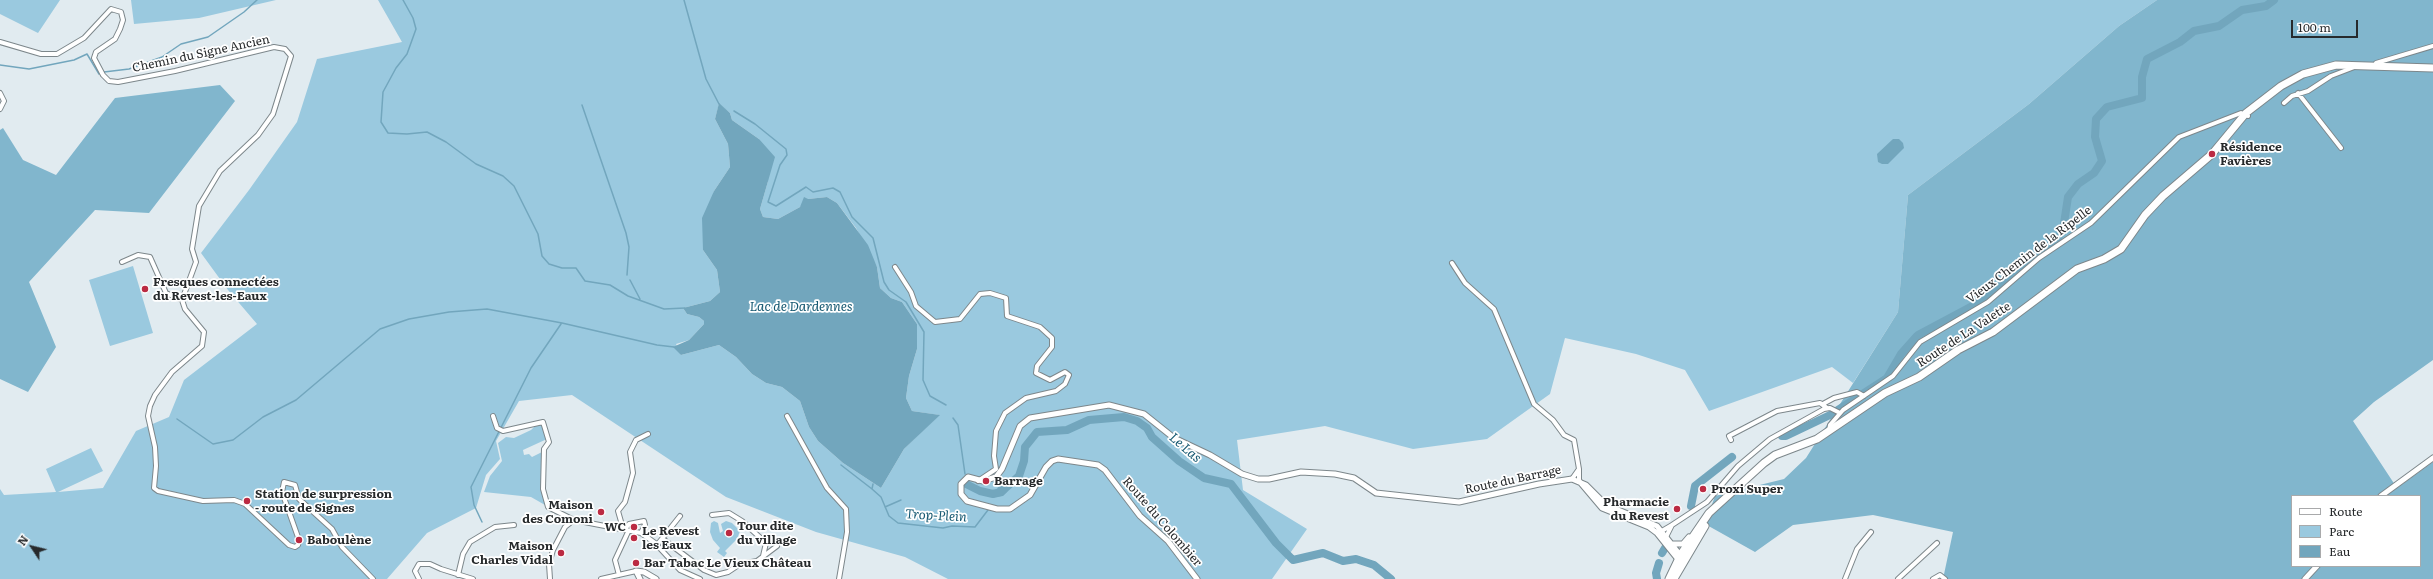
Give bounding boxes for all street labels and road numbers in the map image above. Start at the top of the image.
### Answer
street label: Chemin du Signe Ancien [131,32,271,76]
street label: Vieux Chemin de la Ripelle [1964,203,2094,307]
street label: Route de La Valette [1915,299,2013,371]
street label: Route du Barrage [1464,463,1562,497]
street label: Route du Colombier [1119,474,1205,570]

